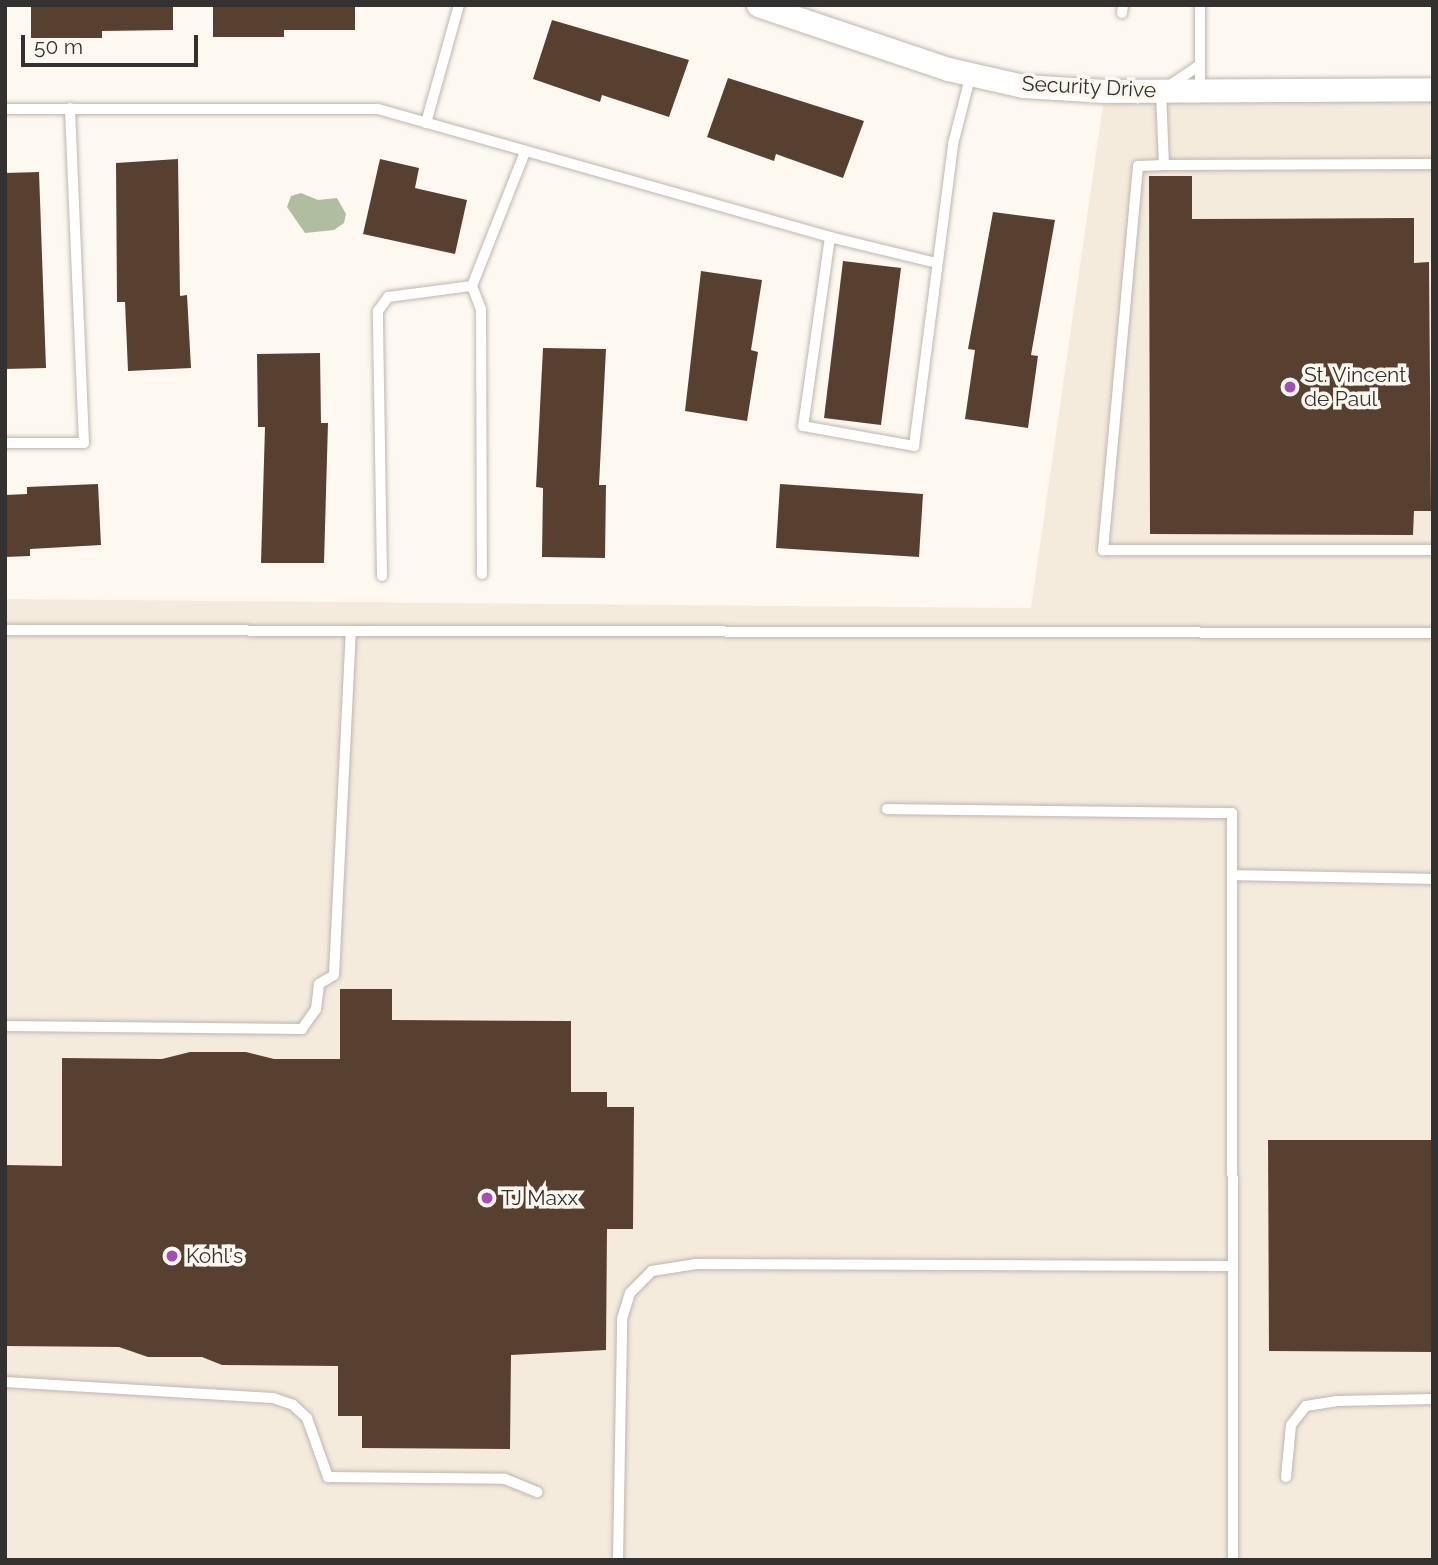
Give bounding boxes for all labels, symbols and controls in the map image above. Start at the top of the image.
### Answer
scale bar [24,21,201,65]
text: 50 m [34,34,83,59]
street label: Security Drive [1021,71,1157,103]
place label: St. Vincent de Paul [1304,362,1407,412]
marker: St. Vincent de Paul [1282,379,1298,395]
place label: TJ Maxx [501,1185,578,1211]
marker: TJ Maxx [479,1190,495,1206]
place label: Kohl's [186,1243,243,1269]
marker: Kohl's [164,1248,180,1264]

